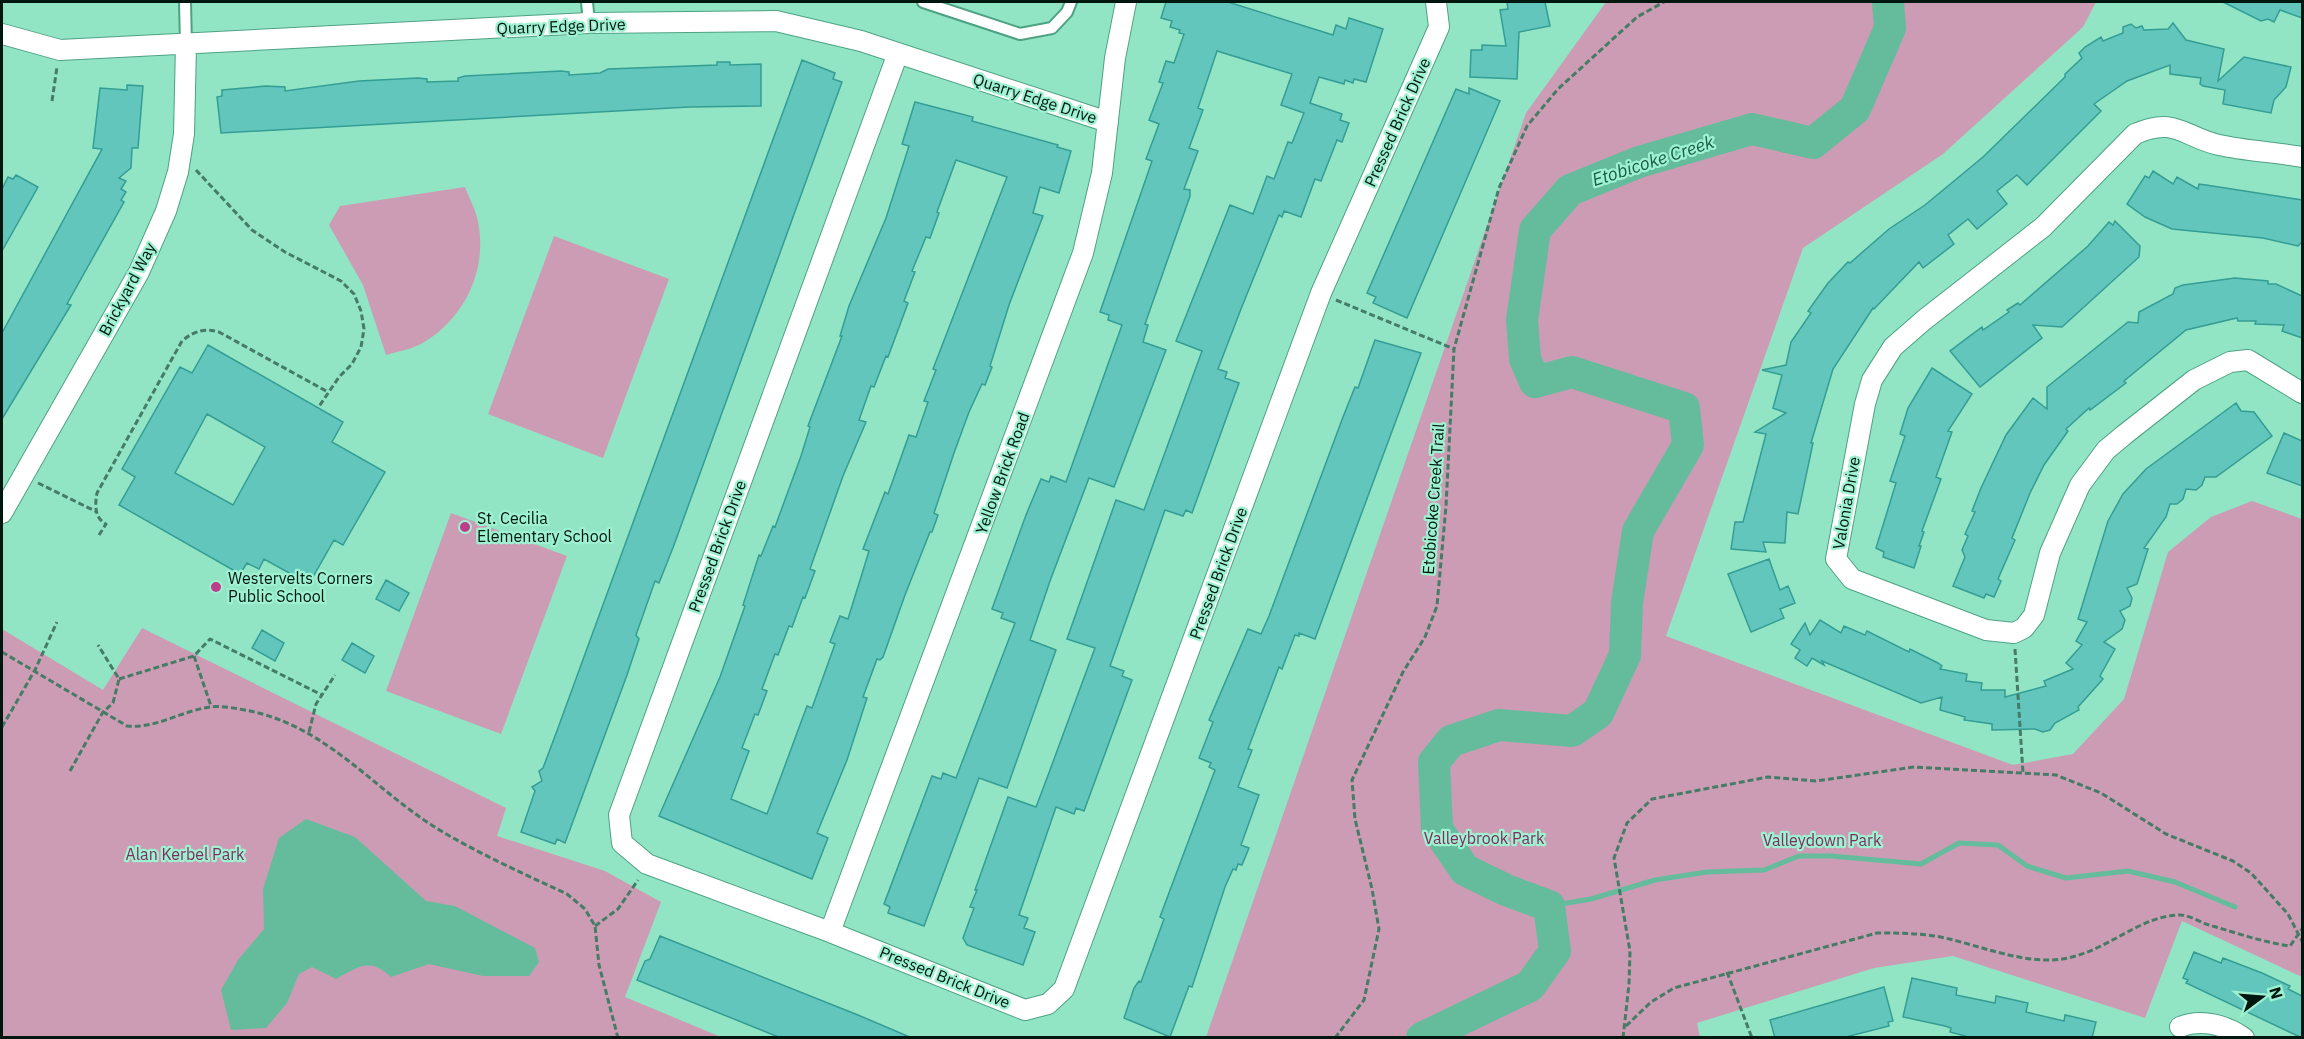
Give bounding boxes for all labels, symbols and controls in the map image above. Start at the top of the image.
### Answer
street label: Quarry Edge Drive [496,14,626,38]
street label: Pressed Brick Drive [1360,54,1435,190]
street label: Quarry Edge Drive [971,69,1100,128]
water label: Etobicoke Creek [1589,130,1717,191]
street label: Brickyard Way [94,239,160,339]
street label: Yellow Brick Road [971,409,1033,537]
street label: Etobicoke Creek Trail [1418,423,1448,575]
street label: Valonia Drive [1828,455,1864,551]
street label: Pressed Brick Drive [684,477,750,615]
street label: Pressed Brick Drive [1185,504,1251,642]
place label: St. Cecilia Elementary School [477,508,612,546]
marker: St. Cecilia Elementary School [458,520,472,534]
place label: Westervelts Corners Public School [228,568,373,606]
marker: Westervelts Corners Public School [209,580,223,594]
park label: Valleybrook Park [1424,828,1545,848]
park label: Valleydown Park [1763,830,1882,850]
park label: Alan Kerbel Park [126,844,245,864]
street label: Pressed Brick Drive [877,942,1013,1012]
north arrow [2232,967,2292,1027]
text: N [2265,985,2288,1001]

